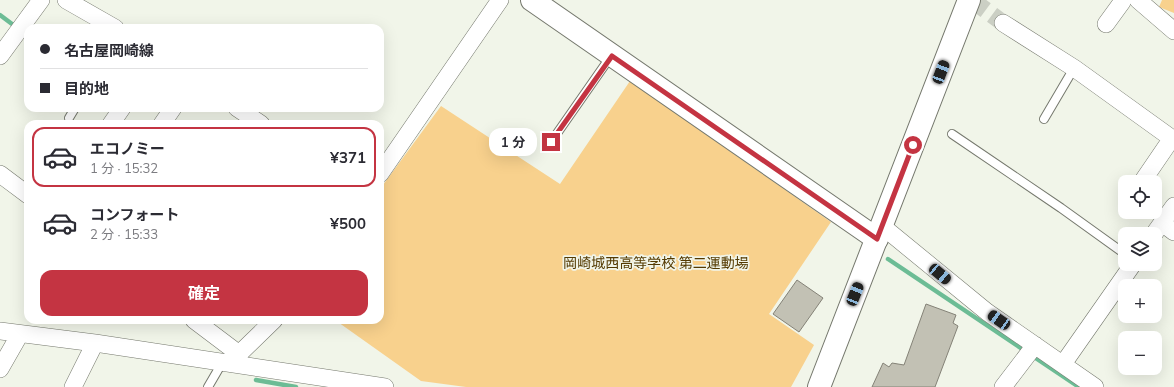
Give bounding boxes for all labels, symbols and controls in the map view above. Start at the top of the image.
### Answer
text: 名古屋岡崎線 [64,41,154,60]
car [931,59,951,85]
text: 目的地 [64,79,109,98]
callout: 1 分 [489,128,537,156]
route end [542,133,560,151]
text: 1 分 [501,134,525,150]
route start [904,136,922,154]
icon: car [42,139,78,175]
text: エコノミー [90,139,165,158]
text: ¥371 [330,148,366,167]
text: 1 分 · 15:32 [90,160,158,176]
map controls [1118,175,1162,375]
button: locate [1118,175,1162,219]
icon: car [42,205,78,241]
text: コンフォート [90,205,180,224]
text: ¥500 [330,214,366,233]
text: 2 分 · 15:33 [90,226,158,242]
button: layers [1118,227,1162,271]
park label: 岡崎城西高等学校 第二運動場 [563,254,749,272]
car [927,262,953,286]
button: 確定 [40,270,368,316]
button: + [1118,279,1162,323]
car [845,281,865,307]
car [986,308,1012,332]
button: − [1118,331,1162,375]

